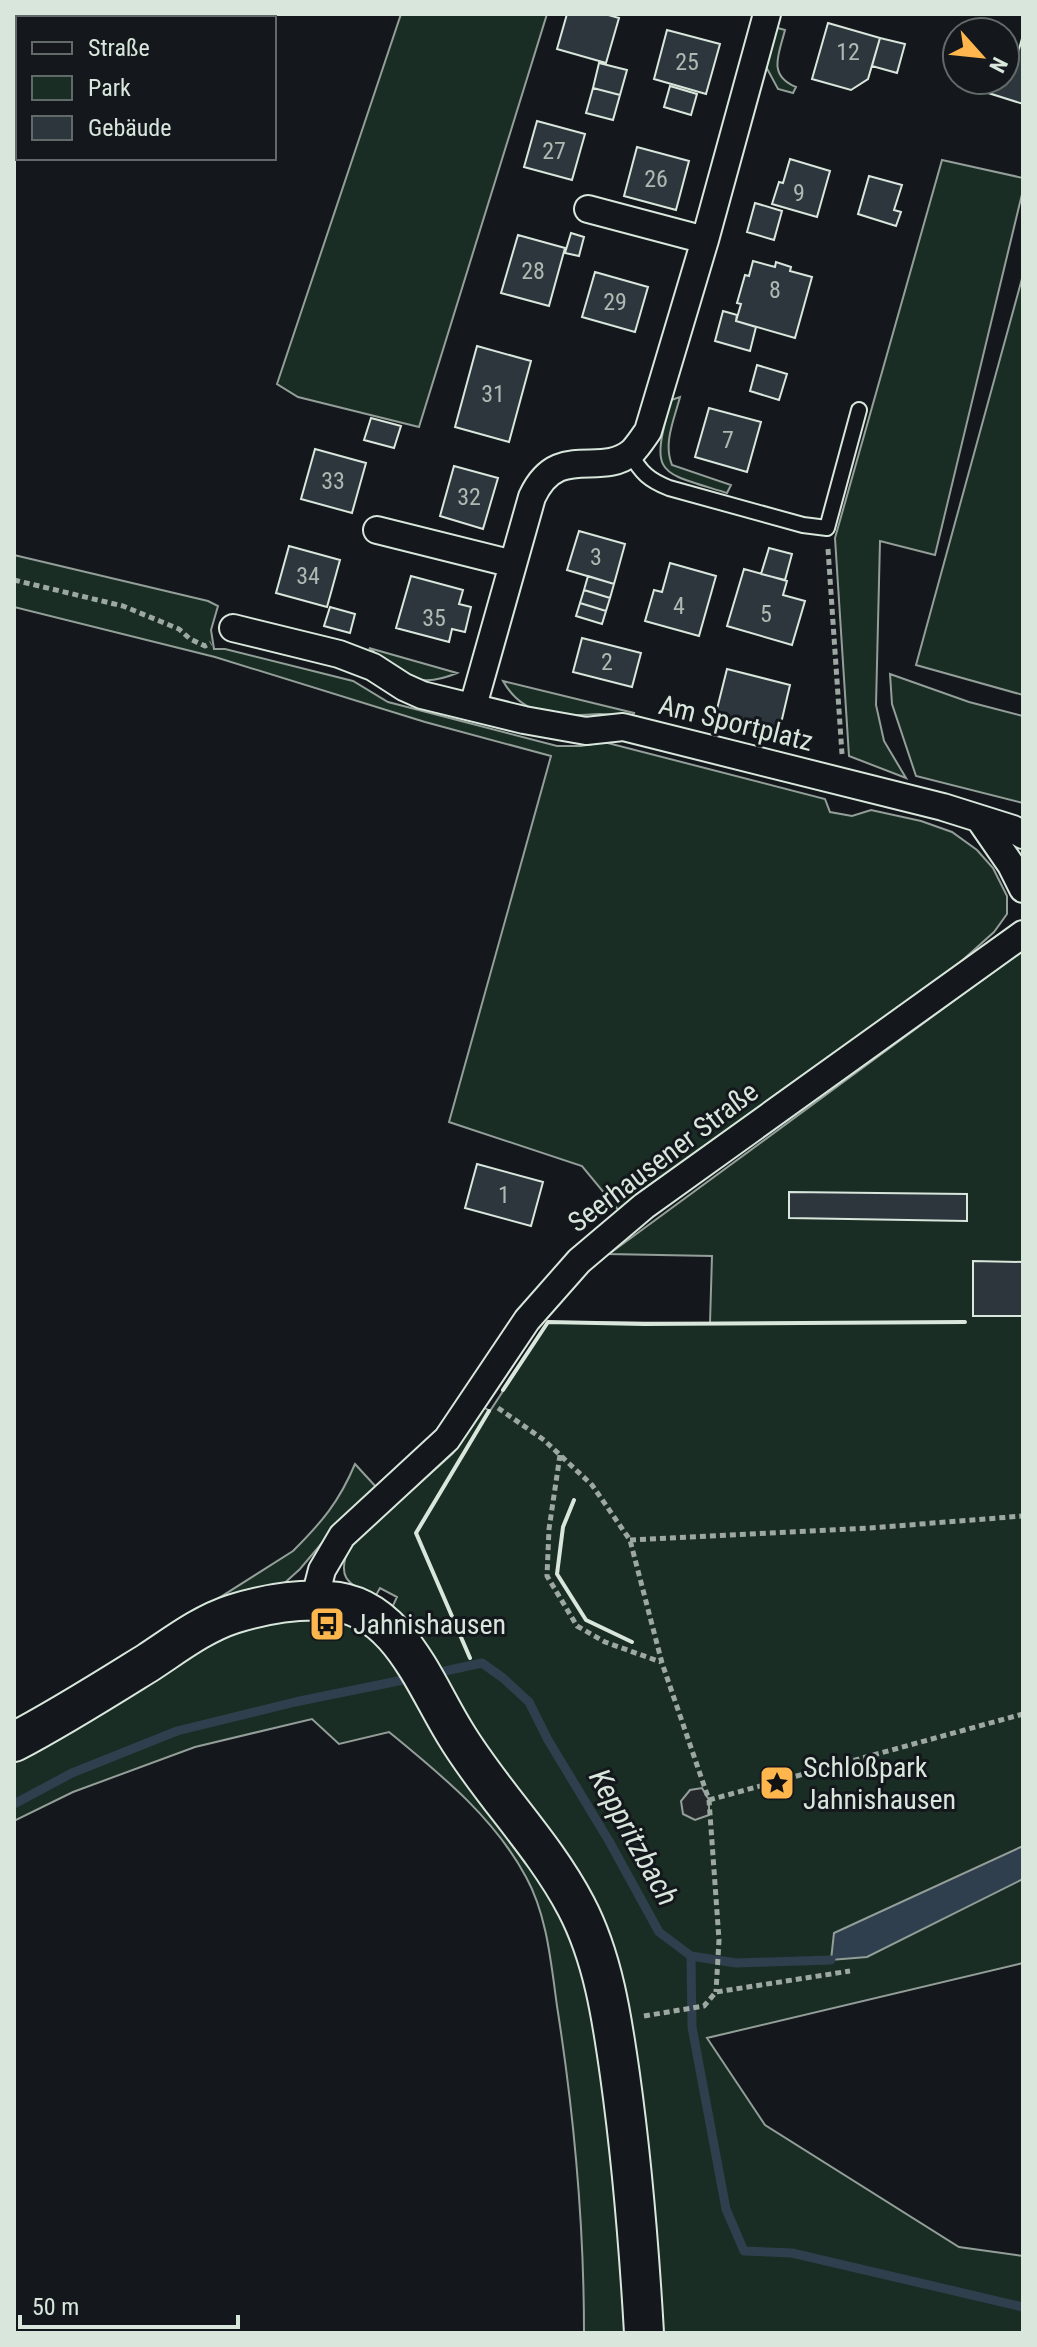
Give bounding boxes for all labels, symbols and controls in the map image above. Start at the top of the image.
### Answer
legend [16,16,276,160]
north arrow [941,16,1021,96]
text: Straße [88,34,150,62]
house number: 12 [836,38,860,66]
house number: 25 [675,48,699,76]
text: N [984,53,1013,77]
text: Park [88,74,131,102]
text: Gebäude [88,114,172,142]
house number: 27 [542,137,566,165]
house number: 26 [644,165,668,193]
house number: 9 [793,179,805,207]
house number: 28 [521,257,545,285]
house number: 8 [769,276,781,304]
house number: 29 [603,288,627,316]
house number: 31 [481,380,505,408]
house number: 7 [722,426,734,454]
house number: 33 [321,467,345,495]
house number: 32 [457,483,481,511]
house number: 3 [590,543,602,571]
house number: 34 [296,562,320,590]
house number: 4 [673,592,685,620]
house number: 5 [760,600,772,628]
house number: 35 [422,604,446,632]
house number: 2 [601,648,613,676]
street label: Am Sportplatz [655,688,817,758]
street label: Seerhausener Straße [562,1075,764,1239]
house number: 1 [498,1181,510,1209]
bus stop icon: Jahnishausen [308,1605,346,1643]
place label: Jahnishausen [353,1608,506,1641]
place label: Schloßpark Jahnishausen [803,1751,956,1816]
water label: Keppritzbach [582,1763,686,1911]
place icon: Schloßpark Jahnishausen [758,1764,796,1802]
scale bar [20,2279,238,2329]
text: 50 m [32,2293,79,2321]

